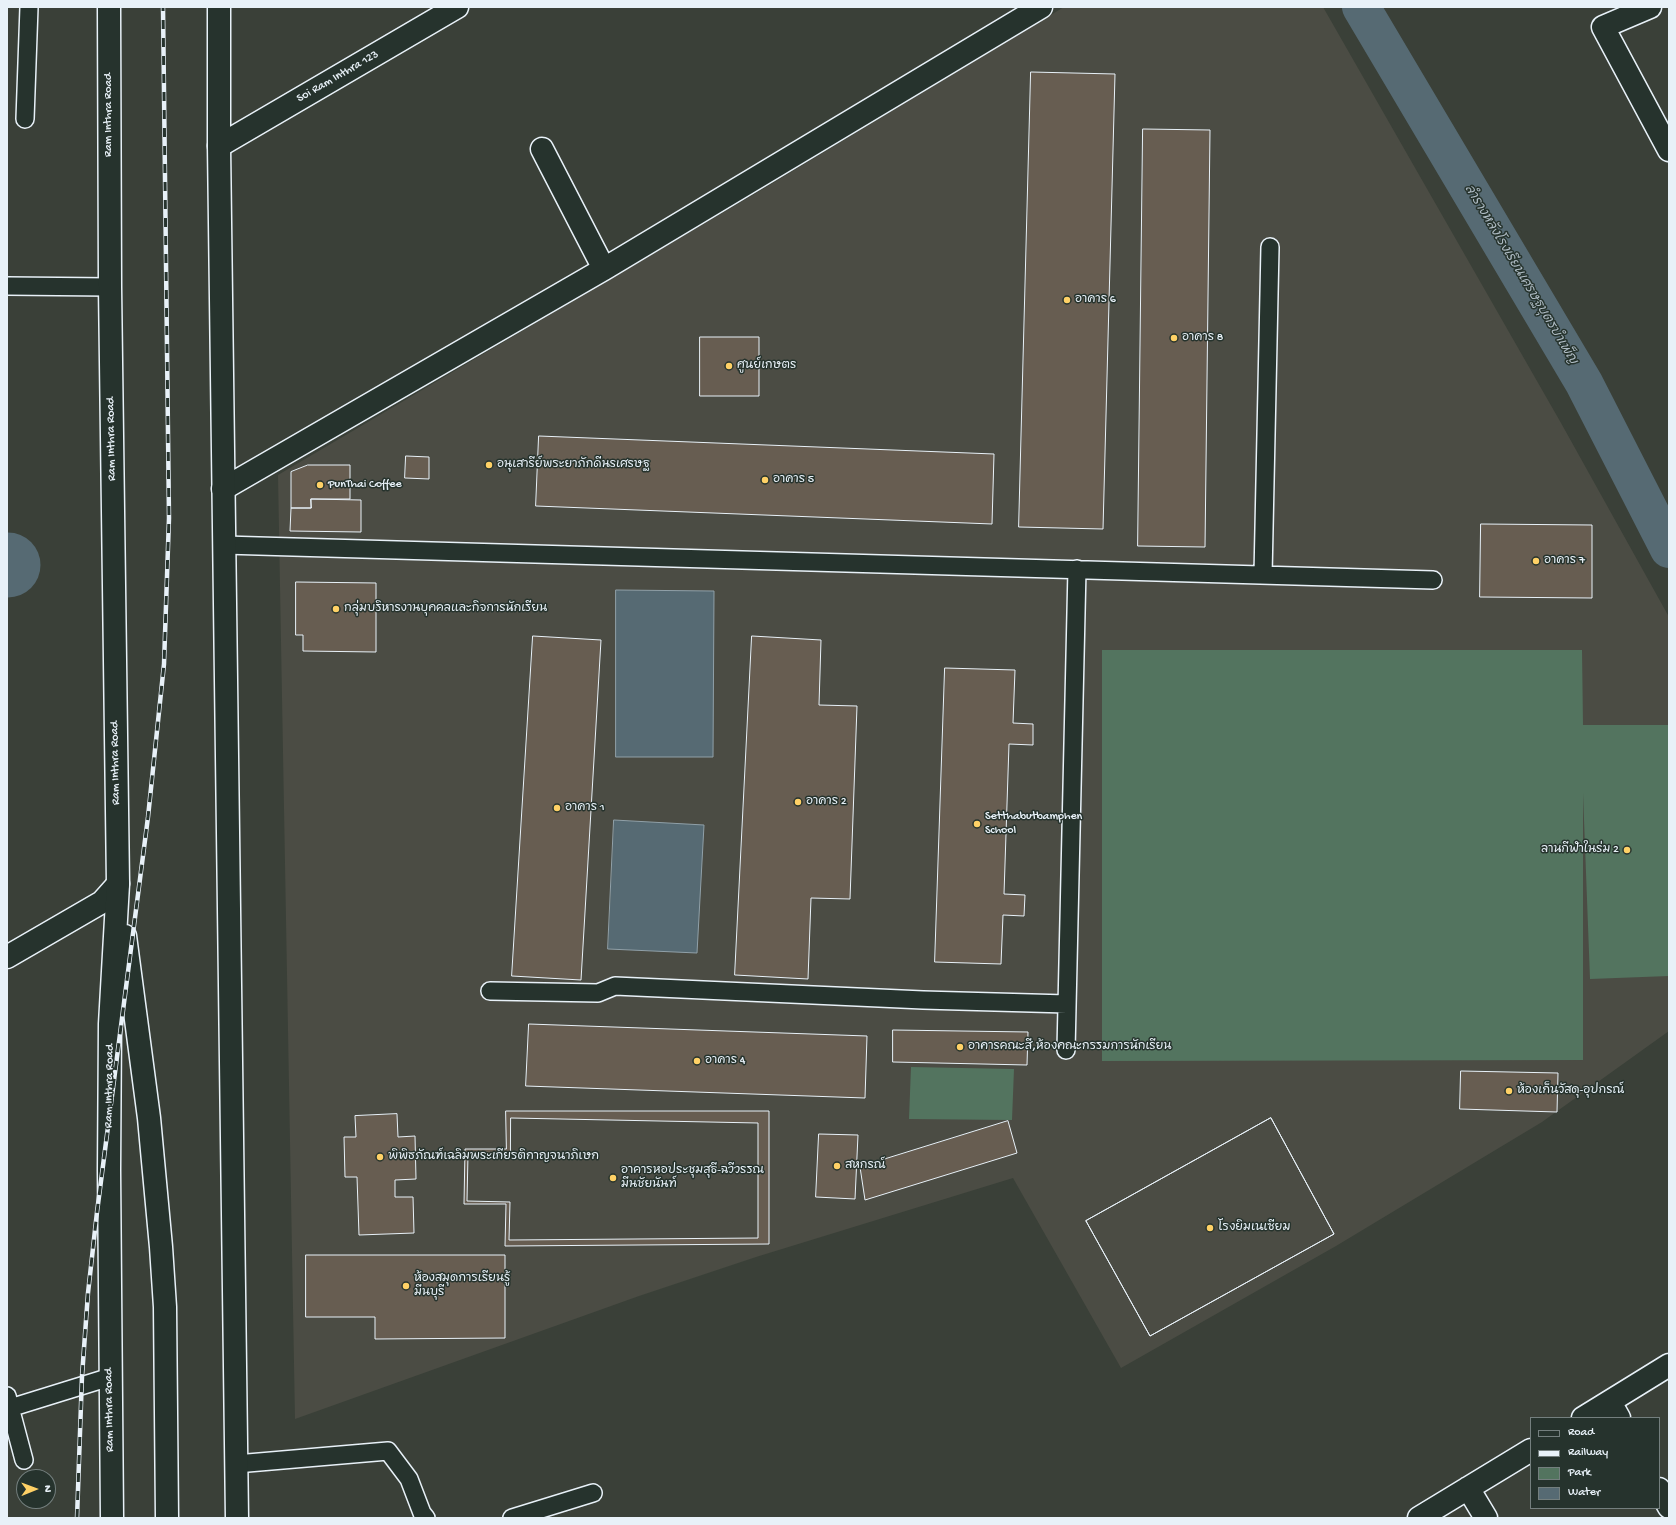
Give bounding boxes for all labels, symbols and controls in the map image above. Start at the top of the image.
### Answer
street label: Soi Ram Inthra 123 [294,48,382,106]
street label: Ram Inthra Road [102,73,116,157]
water label: ลำรางหลังโรงเรียนเศรษฐบุตรบำเพ็ญ [1460,182,1580,368]
place label: อาคาร 6 [1075,293,1116,307]
marker: อาคาร 6 [1062,295,1072,305]
place label: อาคาร 8 [1182,331,1223,345]
marker: อาคาร 8 [1169,333,1179,343]
place label: ศูนย์เกษตร [737,359,796,373]
marker: ศูนย์เกษตร [724,361,734,371]
street label: Ram Inthra Road [104,397,120,481]
place label: อนุเสารีย์พระยาภักดีนรเศรษฐ [497,458,650,472]
marker: อนุเสารีย์พระยาภักดีนรเศรษฐ [484,460,494,470]
place label: อาคาร 5 [773,473,814,487]
marker: อาคาร 5 [760,475,770,485]
place label: PunThai Coffee [328,478,402,492]
marker: PunThai Coffee [315,480,325,490]
place label: อาคาร 7 [1544,554,1585,568]
marker: อาคาร 7 [1531,556,1541,566]
place label: กลุ่มบริหารงานบุคคลและกิจการนักเรียน [344,602,547,616]
marker: กลุ่มบริหารงานบุคคลและกิจการนักเรียน [331,604,341,614]
street label: Ram Inthra Road [108,721,124,805]
place label: อาคาร 2 [806,795,847,809]
marker: อาคาร 2 [793,797,803,807]
place label: อาคาร 1 [565,801,605,815]
marker: อาคาร 1 [552,803,562,813]
place label: Setthabutbamphen School [985,810,1082,838]
marker: Setthabutbamphen School [972,819,982,829]
place label: ลานกีฬาในร่ม 2 [1541,843,1619,857]
marker: ลานกีฬาในร่ม 2 [1622,845,1632,855]
place label: อาคารคณะสี,ห้องคณะกรรมการนักเรียน [968,1040,1171,1054]
marker: อาคารคณะสี,ห้องคณะกรรมการนักเรียน [955,1042,965,1052]
street label: Ram Inthra Road [102,1044,118,1128]
place label: อาคาร 4 [705,1054,745,1068]
marker: อาคาร 4 [692,1056,702,1066]
place label: ห้องเก็นวัสดุ-อุปกรณ์ [1517,1084,1624,1098]
marker: ห้องเก็นวัสดุ-อุปกรณ์ [1504,1086,1514,1096]
place label: พิพิธภัณฑ์เฉลิมพระเกียรติกาญจนาภิเษก [388,1150,599,1164]
marker: พิพิธภัณฑ์เฉลิมพระเกียรติกาญจนาภิเษก [375,1152,385,1162]
place label: สหกรณ์ [845,1159,886,1173]
marker: สหกรณ์ [832,1161,842,1171]
place label: อาคารหอประชุมสุธี-ฉวีวรรณ มีนชัยนันท์ [621,1164,764,1192]
marker: อาคารหอประชุมสุธี-ฉวีวรรณ มีนชัยนันท์ [608,1173,618,1183]
place label: โรงยิมเนเซียม [1218,1221,1290,1235]
marker: โรงยิมเนเซียม [1205,1223,1215,1233]
place label: ห้องสมุดการเรียนรู้ มีนบุรี [414,1272,510,1300]
marker: ห้องสมุดการเรียนรู้ มีนบุรี [401,1281,411,1291]
street label: Ram Inthra Road [102,1368,118,1452]
legend [1530,1417,1660,1509]
text: Road [1568,1426,1594,1440]
text: Railway [1568,1446,1608,1460]
text: Park [1568,1466,1591,1480]
north arrow [16,1469,56,1509]
text: N [41,1485,53,1493]
text: Water [1568,1486,1600,1500]

